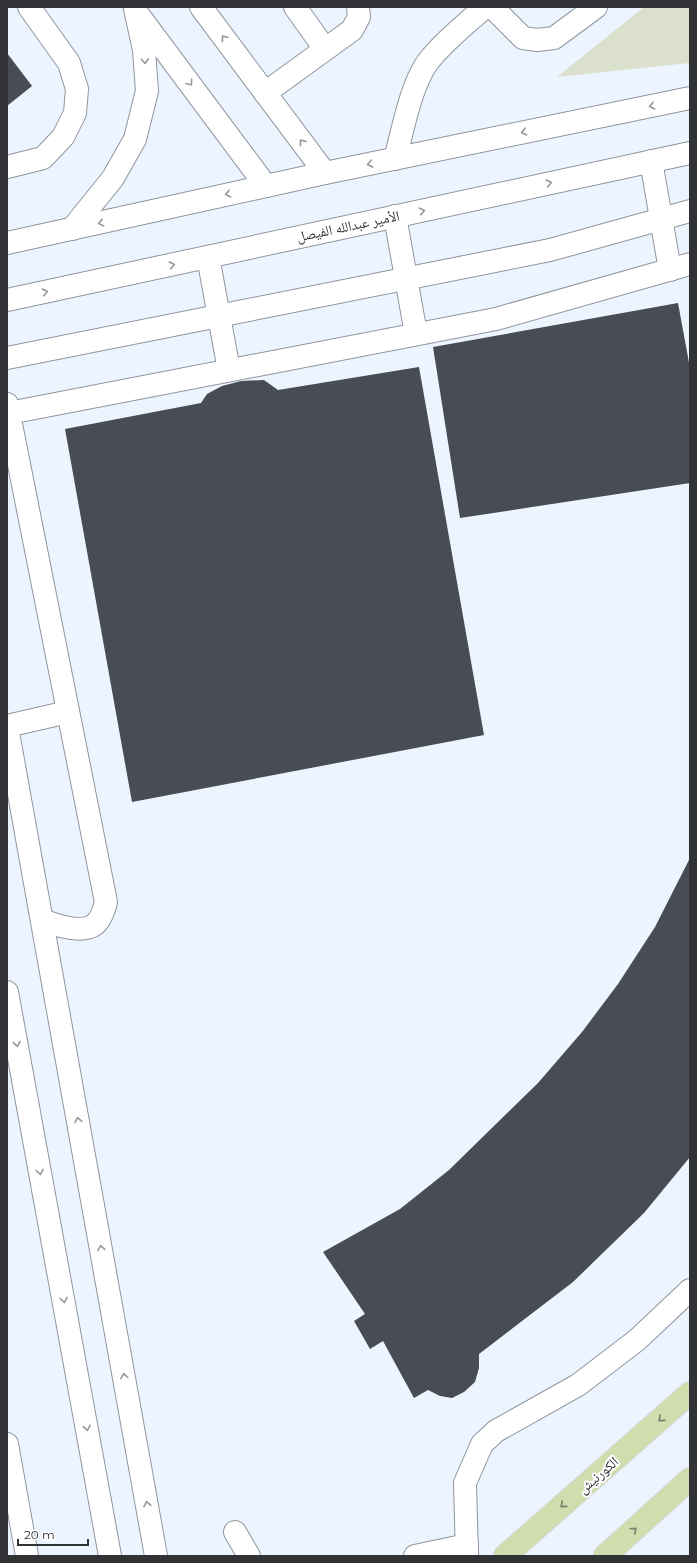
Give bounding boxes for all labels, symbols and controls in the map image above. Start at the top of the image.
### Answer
one-way arrow [222,35,229,42]
one-way arrow [141,58,149,64]
one-way arrow [185,79,192,86]
one-way arrow [649,102,655,110]
one-way arrow [521,128,528,136]
one-way arrow [300,139,307,146]
one-way arrow [367,160,373,168]
one-way arrow [546,180,553,188]
one-way arrow [225,190,231,198]
street label: الأمير عبدالله الفيصل [295,206,401,246]
one-way arrow [419,207,426,215]
one-way arrow [98,218,104,226]
one-way arrow [169,261,175,269]
one-way arrow [42,289,48,297]
one-way arrow [12,1041,20,1047]
one-way arrow [74,1117,82,1123]
one-way arrow [36,1169,44,1175]
one-way arrow [97,1245,105,1251]
one-way arrow [59,1297,68,1303]
one-way arrow [120,1373,128,1379]
one-way arrow [658,1414,665,1421]
one-way arrow [82,1425,91,1431]
street label: الكورنيش [574,1453,622,1497]
one-way arrow [560,1500,568,1507]
one-way arrow [143,1501,151,1507]
scale bar [18,1521,88,1547]
text: 20 m [24,1527,55,1542]
one-way arrow [629,1527,637,1535]

